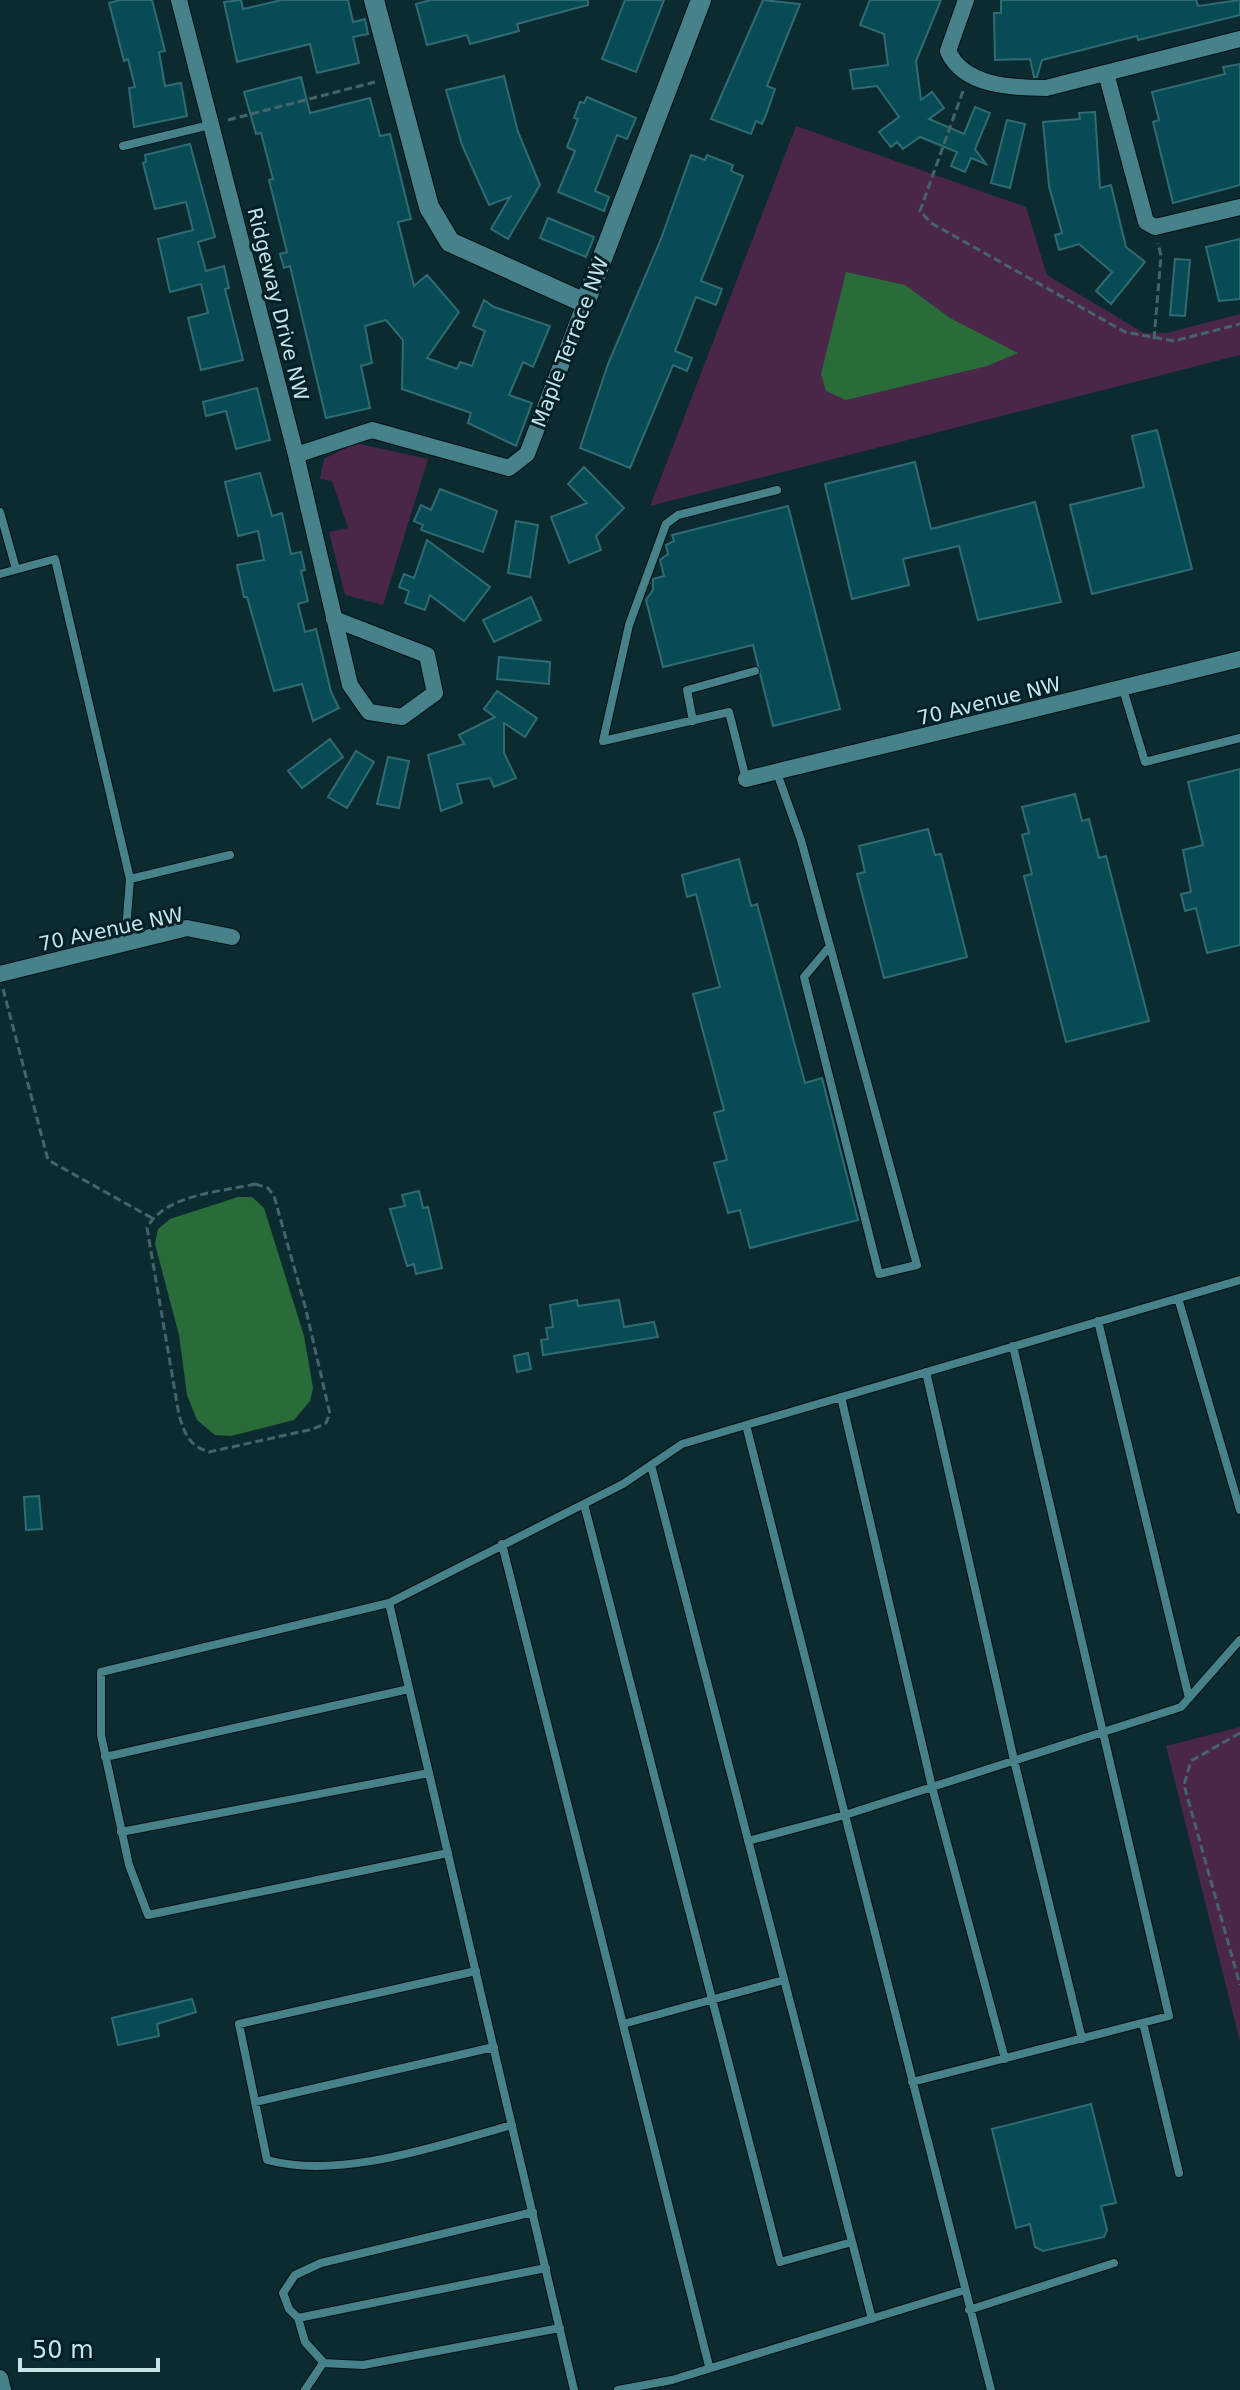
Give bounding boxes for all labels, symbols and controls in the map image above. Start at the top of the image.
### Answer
street label: Ridgeway Drive NW [242,205,314,403]
street label: Maple Terrace NW [526,253,614,430]
street label: 70 Avenue NW [915,671,1064,730]
street label: 70 Avenue NW [37,902,186,956]
scale bar [20,2322,158,2372]
text: 50 m [32,2336,94,2364]

